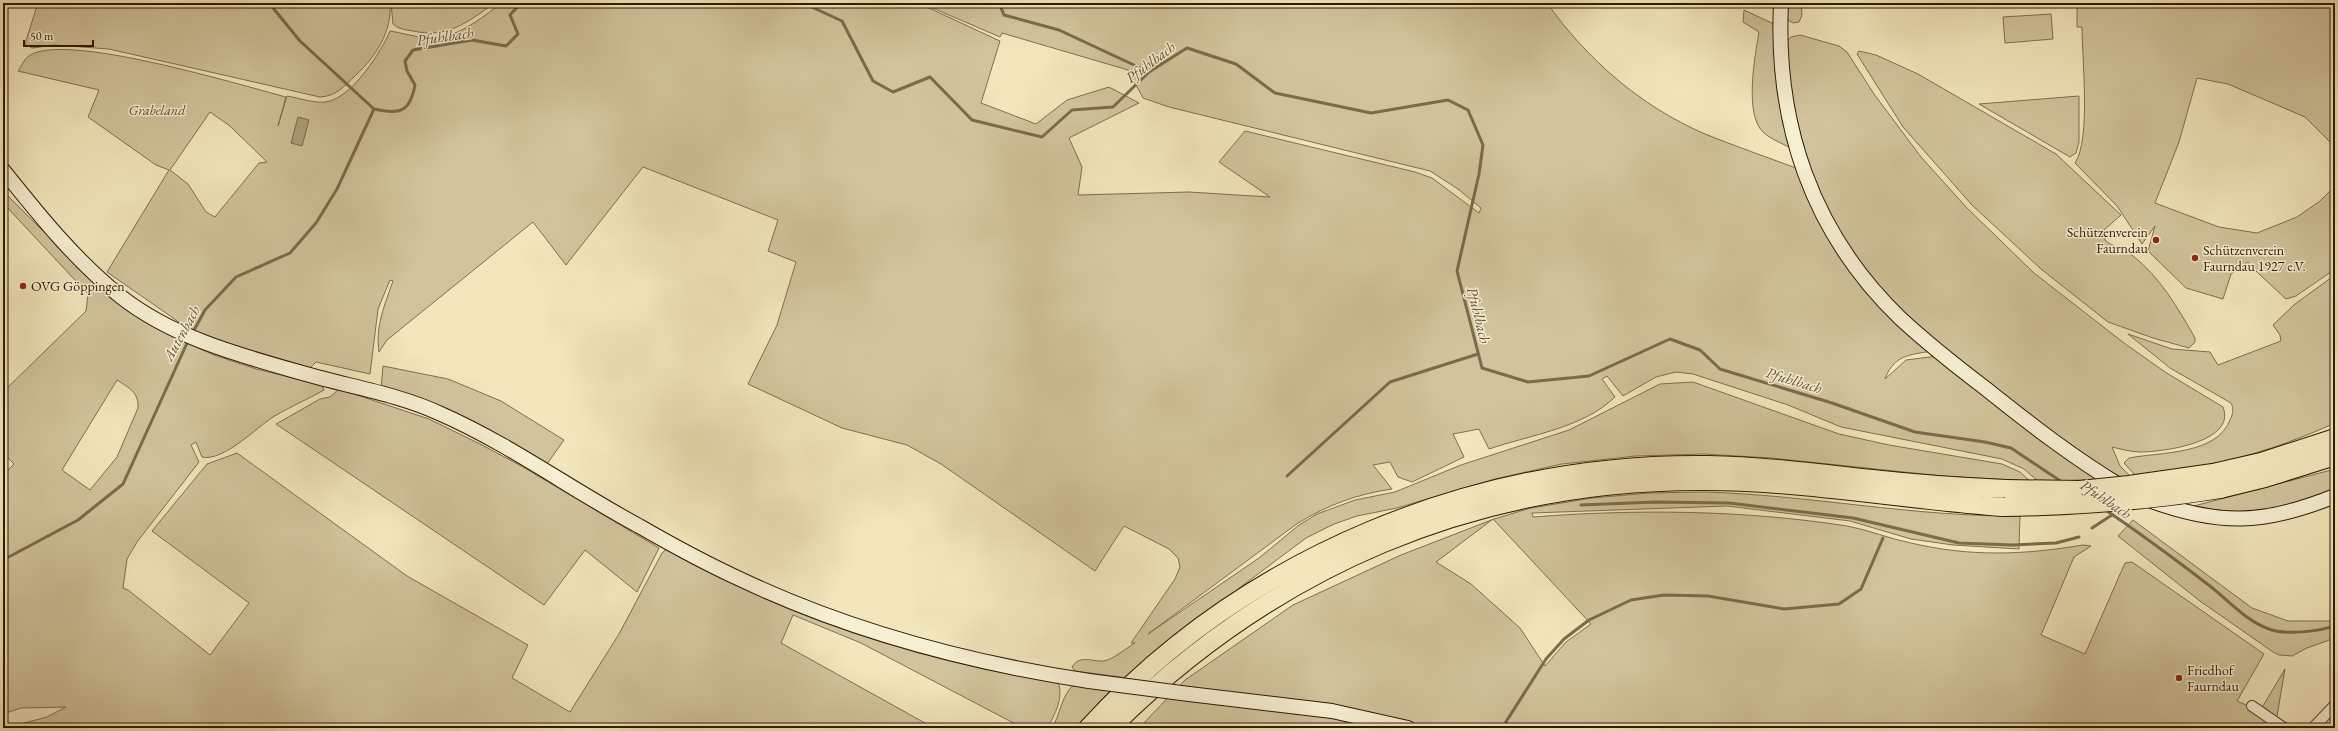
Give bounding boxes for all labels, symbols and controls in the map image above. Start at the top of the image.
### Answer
scale bar [24,22,93,48]
water label: Pfuhlbach [415,22,475,49]
text: 50 m [30,28,54,44]
water label: Pfuhlbach [1121,37,1179,87]
park label: Grabeland [129,101,186,119]
place label: Schützenverein Faurndau [2067,223,2149,257]
marker: Schützenverein Faurndau [2151,235,2161,245]
place label: Schützenverein Faurndau 1927 e.V. [2203,241,2306,275]
marker: Schützenverein Faurndau 1927 e.V. [2190,253,2200,263]
place label: OVG Göppingen [31,277,125,295]
marker: OVG Göppingen [18,281,28,291]
water label: Pfuhlbach [1463,285,1495,346]
water label: Autenbach [158,301,204,365]
water label: Pfuhlbach [1764,363,1825,398]
water label: Pfuhlbach [2077,475,2136,523]
place label: Friedhof Faurndau [2187,661,2239,695]
marker: Friedhof Faurndau [2174,673,2184,683]

